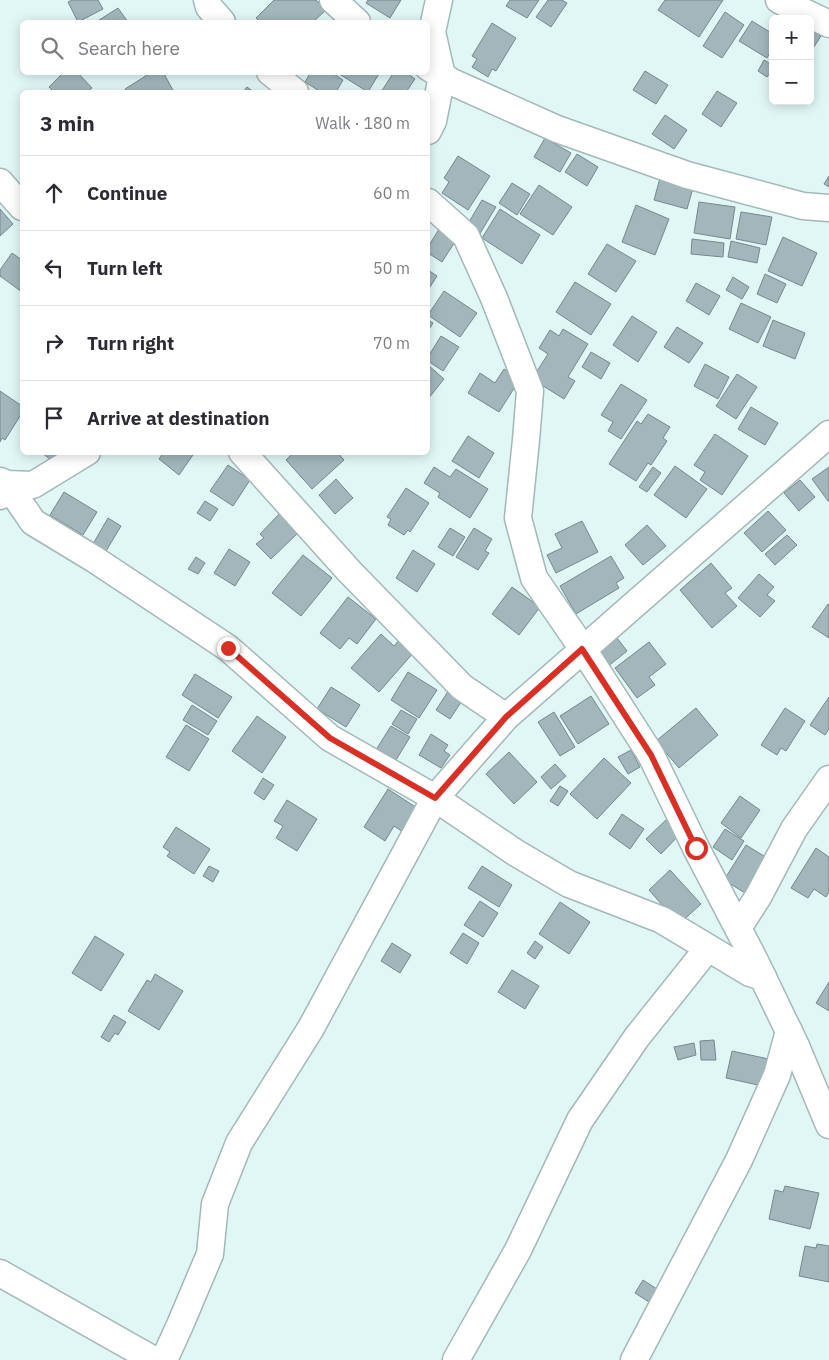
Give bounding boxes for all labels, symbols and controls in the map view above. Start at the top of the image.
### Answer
map controls [769,15,814,105]
button: + [769,15,814,60]
search box [20,20,430,75]
icon: search [38,34,66,62]
text: Search here [78,36,180,60]
button: − [769,60,814,105]
text: 3 min [40,109,95,137]
text: Walk · 180 m [315,113,410,133]
icon: ahead [40,179,68,207]
text: Continue [87,181,167,205]
text: 60 m [373,183,410,203]
icon: left [40,254,68,282]
text: Turn left [87,256,163,280]
text: 50 m [373,258,410,278]
icon: right [40,329,68,357]
text: Turn right [87,331,174,355]
text: 70 m [373,333,410,353]
icon: arrive [40,404,68,432]
text: Arrive at destination [87,406,270,430]
route end [217,637,240,660]
route start [685,837,708,860]

